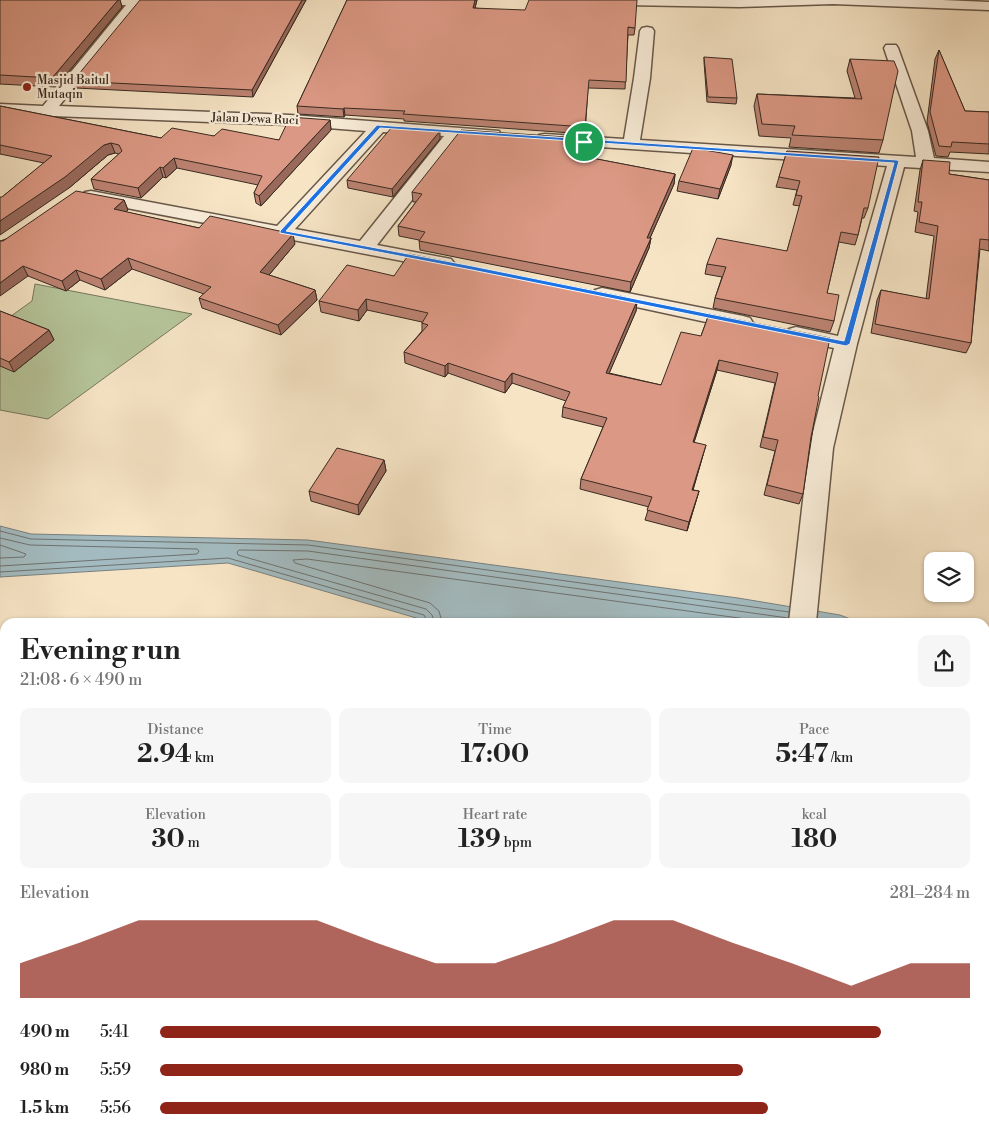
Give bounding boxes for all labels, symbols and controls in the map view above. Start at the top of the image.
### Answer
place label: Masjid Baitul Mutaqin [37,73,110,102]
marker: Masjid Baitul Mutaqin [21,81,33,93]
street label: Jalan Dewa Ruci [210,110,299,128]
pin [563,121,605,163]
icon: arrive [570,128,598,156]
map controls [924,552,974,602]
button: layers [924,552,974,602]
text: Evening run [20,633,181,668]
button: share [918,635,970,687]
text: 21:08 · 6 × 490 m [20,670,142,690]
text: Distance [147,721,204,739]
text: Time [478,721,512,739]
text: Pace [799,721,829,739]
text: 2.94 [137,739,192,770]
text: 17:00 [461,739,529,770]
text: 5:47 [775,739,828,770]
text: km [192,749,214,767]
text: /km [828,749,853,767]
text: Elevation [145,806,206,824]
text: Heart rate [463,806,527,824]
text: kcal [802,806,827,824]
text: 30 [151,824,185,855]
text: 139 [458,824,501,855]
text: 180 [791,824,837,855]
text: m [185,834,200,852]
text: bpm [501,834,532,852]
text: Elevation [20,883,89,903]
text: 281–284 m [890,883,970,903]
text: 490 m [20,1022,70,1042]
text: 5:41 [100,1022,129,1042]
text: 980 m [20,1060,69,1080]
text: 5:59 [100,1060,131,1080]
text: 1.5 km [20,1098,69,1118]
text: 5:56 [100,1098,131,1118]

